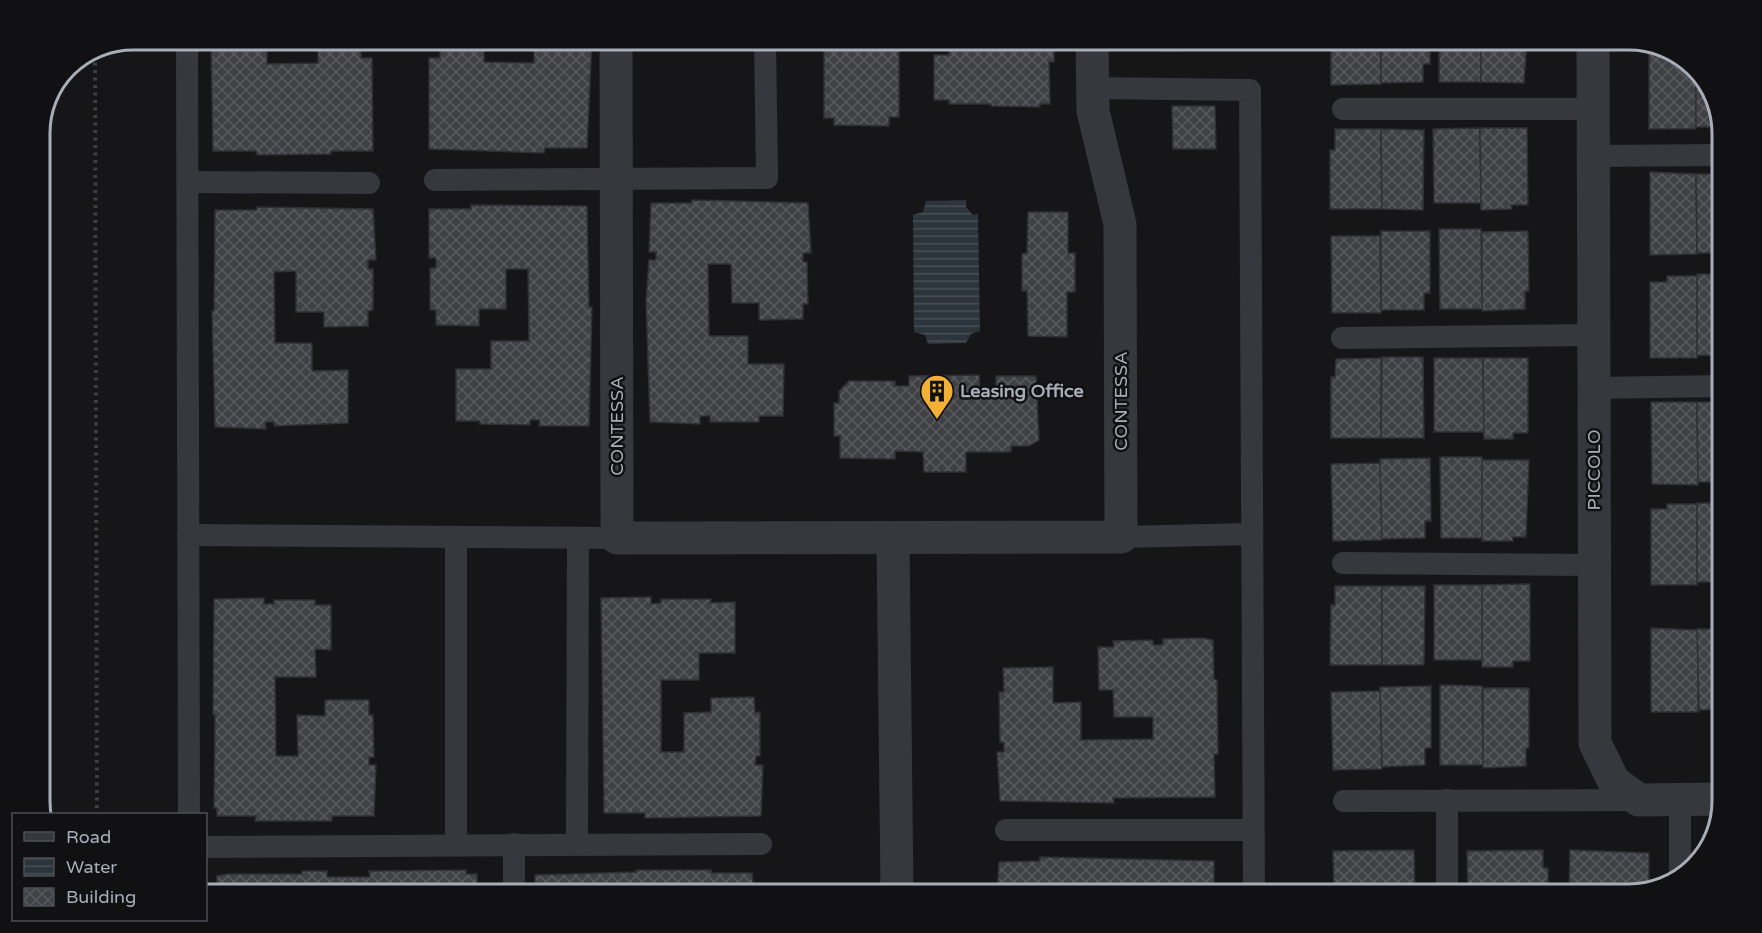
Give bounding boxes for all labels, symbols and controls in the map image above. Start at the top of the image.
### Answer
street label: CONTESSA [1110,351,1132,451]
building icon: Leasing Office [919,373,955,420]
street label: CONTESSA [606,376,628,476]
place label: Leasing Office [960,380,1084,402]
street label: PICCOLO [1583,429,1605,511]
legend [12,813,207,921]
text: Road [66,826,111,848]
text: Water [66,856,117,878]
text: Building [66,886,136,908]

